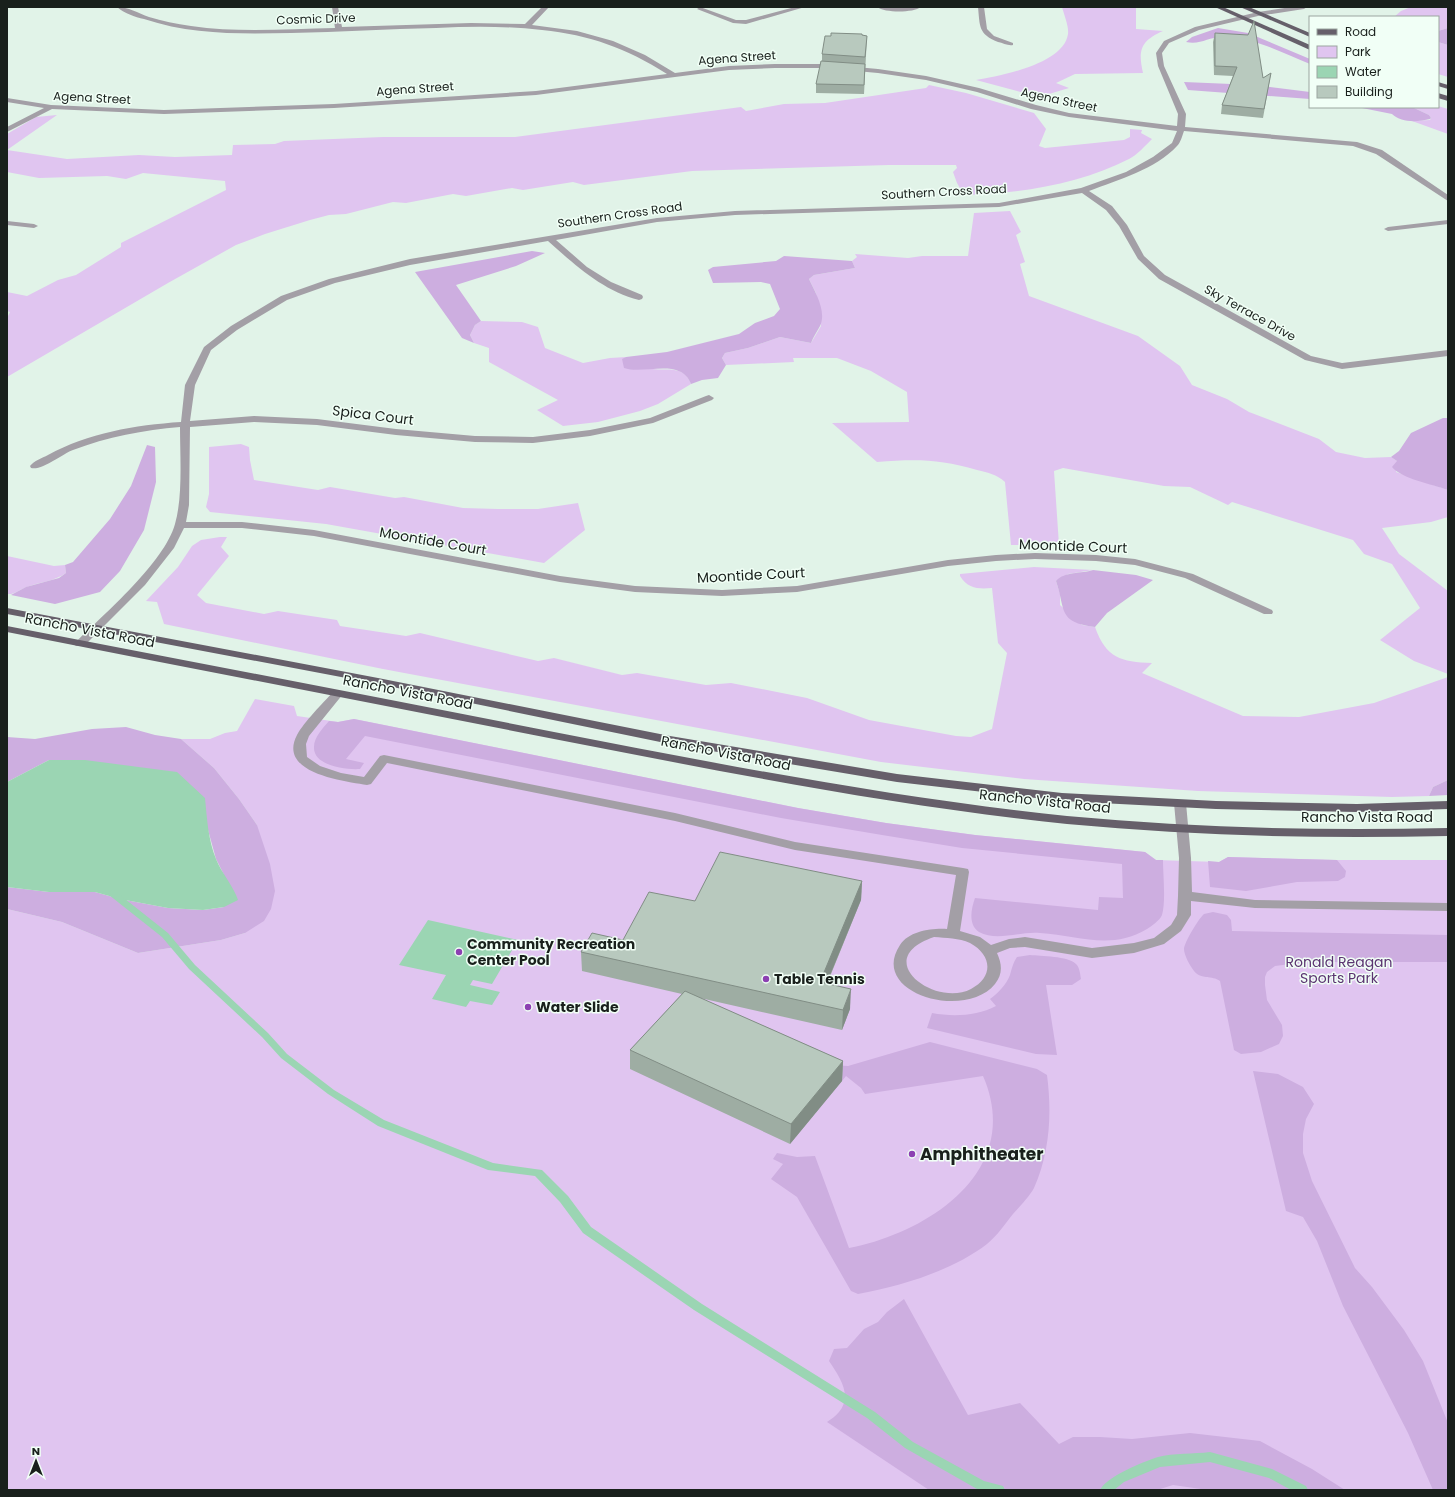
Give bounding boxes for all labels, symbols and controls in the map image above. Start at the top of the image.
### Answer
street label: Cosmic Drive [276,9,356,28]
legend [1309,16,1439,108]
text: Road [1345,23,1376,40]
text: Park [1345,43,1372,60]
street label: Agena Street [698,46,776,69]
text: Water [1345,63,1382,80]
street label: Agena Street [376,77,454,100]
street label: Agena Street [1019,83,1099,116]
text: Building [1345,83,1393,100]
street label: Agena Street [53,87,131,108]
street label: Southern Cross Road [881,180,1007,203]
street label: Southern Cross Road [557,197,683,232]
street label: Sky Terrace Drive [1201,280,1299,345]
street label: Spica Court [331,400,415,430]
street label: Moontide Court [378,522,488,560]
street label: Moontide Court [1018,534,1128,558]
street label: Moontide Court [696,562,806,588]
street label: Rancho Vista Road [23,608,157,652]
street label: Rancho Vista Road [341,670,475,714]
street label: Rancho Vista Road [659,731,793,775]
street label: Rancho Vista Road [978,784,1112,818]
street label: Rancho Vista Road [1301,807,1433,827]
place label: Community Recreation Center Pool [467,934,635,970]
marker: Community Recreation Center Pool [454,947,464,957]
park label: Ronald Reagan Sports Park [1285,952,1393,988]
place label: Table Tennis [774,969,865,989]
marker: Table Tennis [761,974,771,984]
place label: Water Slide [536,997,619,1017]
marker: Water Slide [523,1002,533,1012]
place label: Amphitheater [920,1142,1044,1166]
marker: Amphitheater [907,1149,917,1159]
north arrow [16,1441,56,1481]
text: N [32,1443,40,1459]

